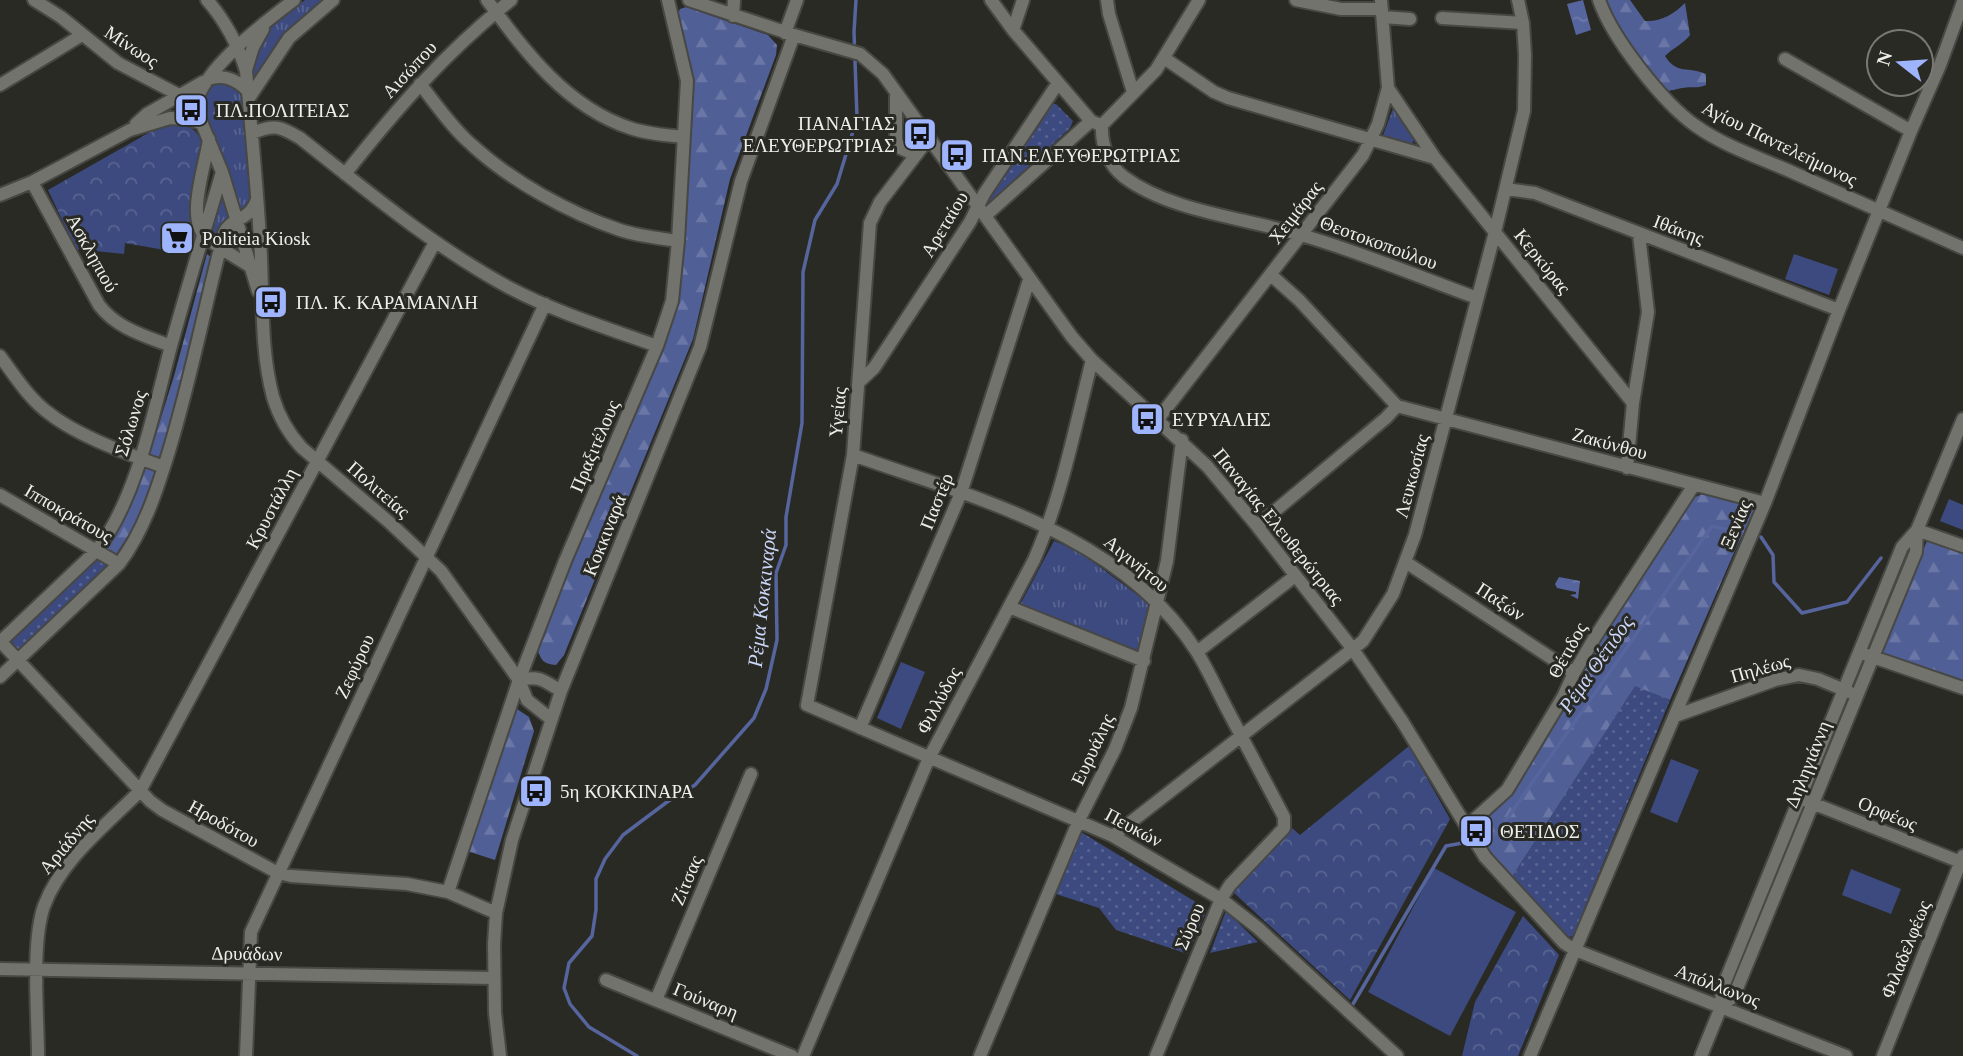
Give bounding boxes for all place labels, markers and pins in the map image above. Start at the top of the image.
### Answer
bus stop icon: ΠΛ.ΠΟΛΙΤΕΙΑΣ [172,91,210,129]
place label: ΠΛ.ΠΟΛΙΤΕΙΑΣ [216,100,349,121]
place label: ΠΑΝΑΓΙΑΣ ΕΛΕΥΘΕΡΩΤΡΙΑΣ [743,113,895,156]
bus stop icon: ΠΑΝΑΓΙΑΣ ΕΛΕΥΘΕΡΩΤΡΙΑΣ [901,115,939,153]
bus stop icon: ΠΑΝ.ΕΛΕΥΘΕΡΩΤΡΙΑΣ [938,136,976,174]
place label: ΠΑΝ.ΕΛΕΥΘΕΡΩΤΡΙΑΣ [982,145,1180,166]
supermarket icon: Politeia Kiosk [158,219,196,257]
place label: Politeia Kiosk [202,228,311,249]
bus stop icon: ΠΛ. Κ. ΚΑΡΑΜΑΝΛΗ [252,283,290,321]
place label: ΠΛ. Κ. ΚΑΡΑΜΑΝΛΗ [296,292,478,313]
bus stop icon: ΕΥΡΥΑΛΗΣ [1128,400,1166,438]
place label: ΕΥΡΥΑΛΗΣ [1172,409,1271,430]
bus stop icon: 5η ΚΟΚΚΙΝΑΡΑ [517,772,555,810]
place label: 5η ΚΟΚΚΙΝΑΡΑ [560,781,694,802]
bus stop icon: ΘΕΤΙΔΟΣ [1457,812,1495,850]
place label: ΘΕΤΙΔΟΣ [1500,821,1580,842]

